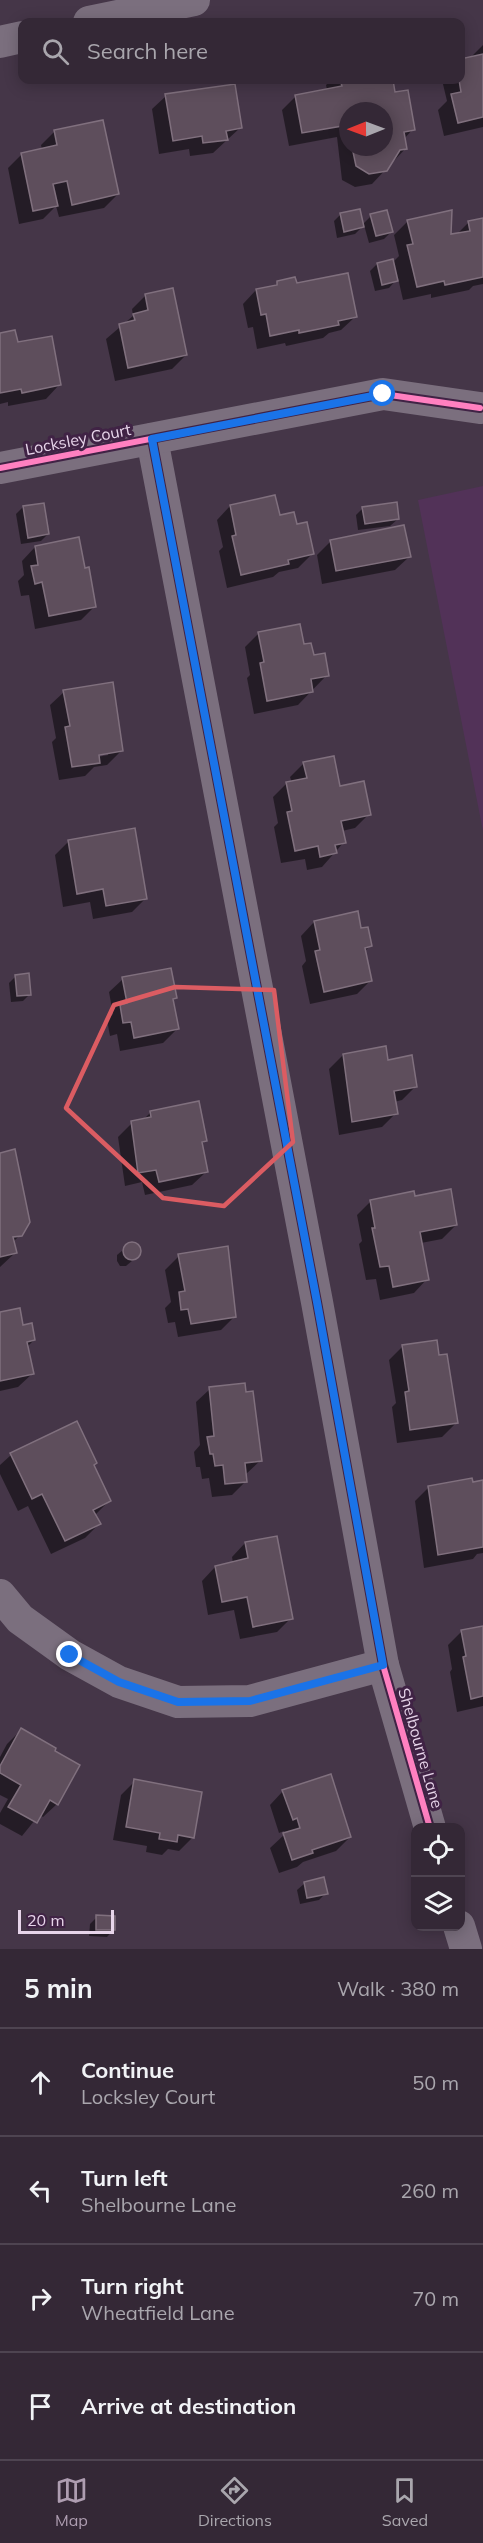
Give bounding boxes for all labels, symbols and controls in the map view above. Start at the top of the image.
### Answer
search box [18,18,465,84]
icon: search [39,35,72,68]
text: Search here [87,37,208,65]
north arrow [339,102,393,156]
route start [369,380,395,406]
street label: Locksley Court [23,419,133,459]
route end [56,1641,82,1667]
street label: Shelbourne Lane [394,1686,448,1810]
map controls [411,1823,465,1931]
button: locate [411,1823,465,1877]
button: layers [411,1877,465,1931]
scale bar [18,1907,114,1934]
text: 20 m [27,1910,64,1930]
text: 5 min [24,1972,93,2005]
text: Walk · 380 m [337,1976,459,2001]
text: Continue [81,2056,174,2084]
icon: ahead [24,2066,57,2099]
text: 50 m [412,2070,459,2095]
text: Locksley Court [81,2084,215,2109]
text: Turn left [81,2164,168,2192]
icon: left [24,2174,57,2207]
text: 260 m [400,2178,459,2203]
text: Shelbourne Lane [81,2192,236,2217]
text: Turn right [81,2272,184,2300]
icon: right [24,2282,57,2315]
text: 70 m [412,2286,459,2311]
text: Wheatfield Lane [81,2300,235,2325]
icon: arrive [24,2390,57,2423]
text: Arrive at destination [81,2392,296,2420]
tab: Map [55,2474,88,2530]
tab: Directions [198,2474,272,2530]
tab: Saved [382,2474,428,2530]

